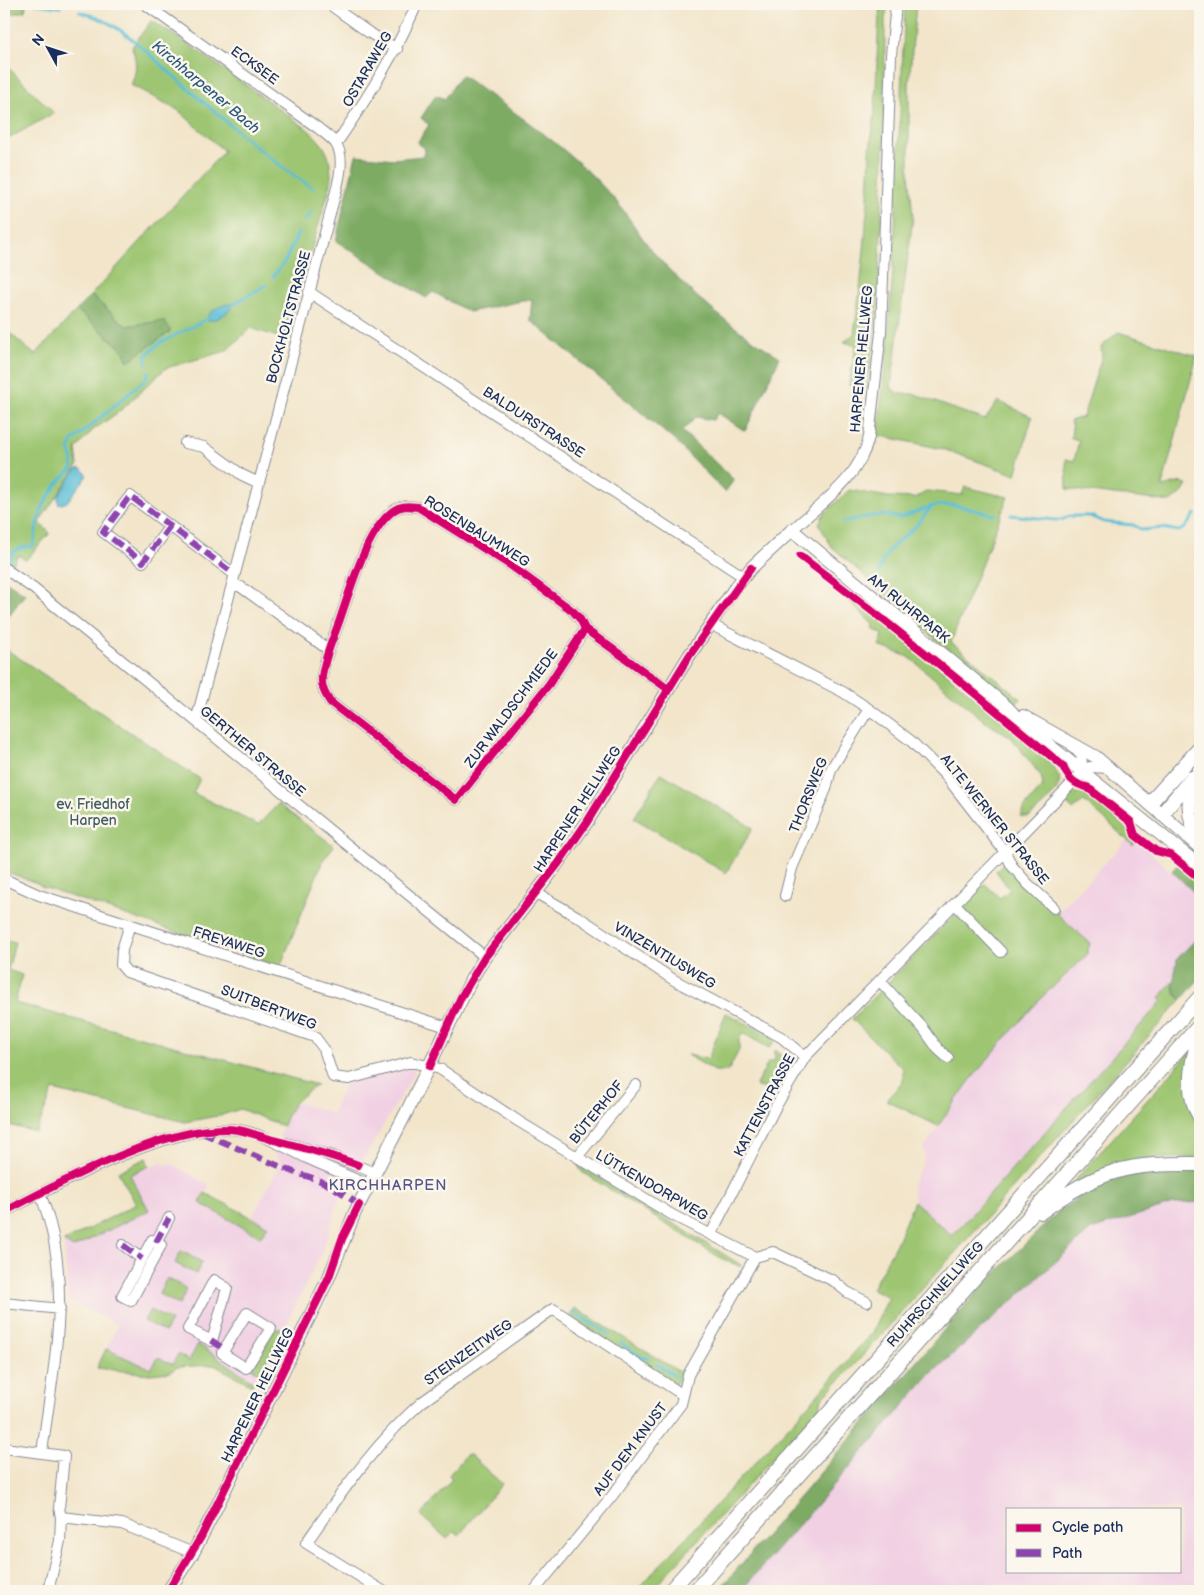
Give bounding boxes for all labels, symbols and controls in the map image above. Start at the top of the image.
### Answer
north arrow [22,22,72,72]
street label: OSTARAWEG [339,28,396,110]
text: N [29,30,48,49]
water label: Kirchharpener Bach [148,37,264,138]
street label: ECKSEE [227,42,282,88]
street label: BOCKHOLTSTRASSE [263,249,314,385]
street label: HARPENER HELLWEG [847,284,876,433]
street label: BALDURSTRASSE [480,383,588,462]
street label: ROSENBAUMWEG [421,492,533,571]
street label: AM RUHRPARK [864,570,954,647]
street label: ZUR WALDSCHMIEDE [461,646,562,772]
street label: GERTHER STRASSE [197,702,309,800]
street label: HARPENER HELLWEG [530,742,625,876]
street label: ALTE WERNER STRASSE [937,751,1052,888]
street label: THORSWEG [786,754,832,835]
park label: ev. Friedhof Harpen [56,796,130,829]
street label: VINZENTIUSWEG [611,918,719,993]
street label: FREYAWEG [191,923,267,962]
street label: SUITBERTWEG [219,981,319,1034]
street label: KATTENSTRASSE [730,1051,799,1160]
street label: BÜTERHOF [565,1076,627,1147]
street label: LÜTKENDORPWEG [593,1145,712,1225]
district label: KIRCHHARPEN [328,1176,448,1195]
street label: RUHRSCHNELLWEG [883,1238,988,1351]
street label: STEINZEITWEG [421,1315,516,1389]
street label: HARPENER HELLWEG [217,1325,298,1465]
street label: AUF DEM KNUST [590,1399,671,1499]
legend [1006,1508,1182,1572]
text: Cycle path [1052,1518,1123,1537]
text: Path [1052,1544,1082,1563]

